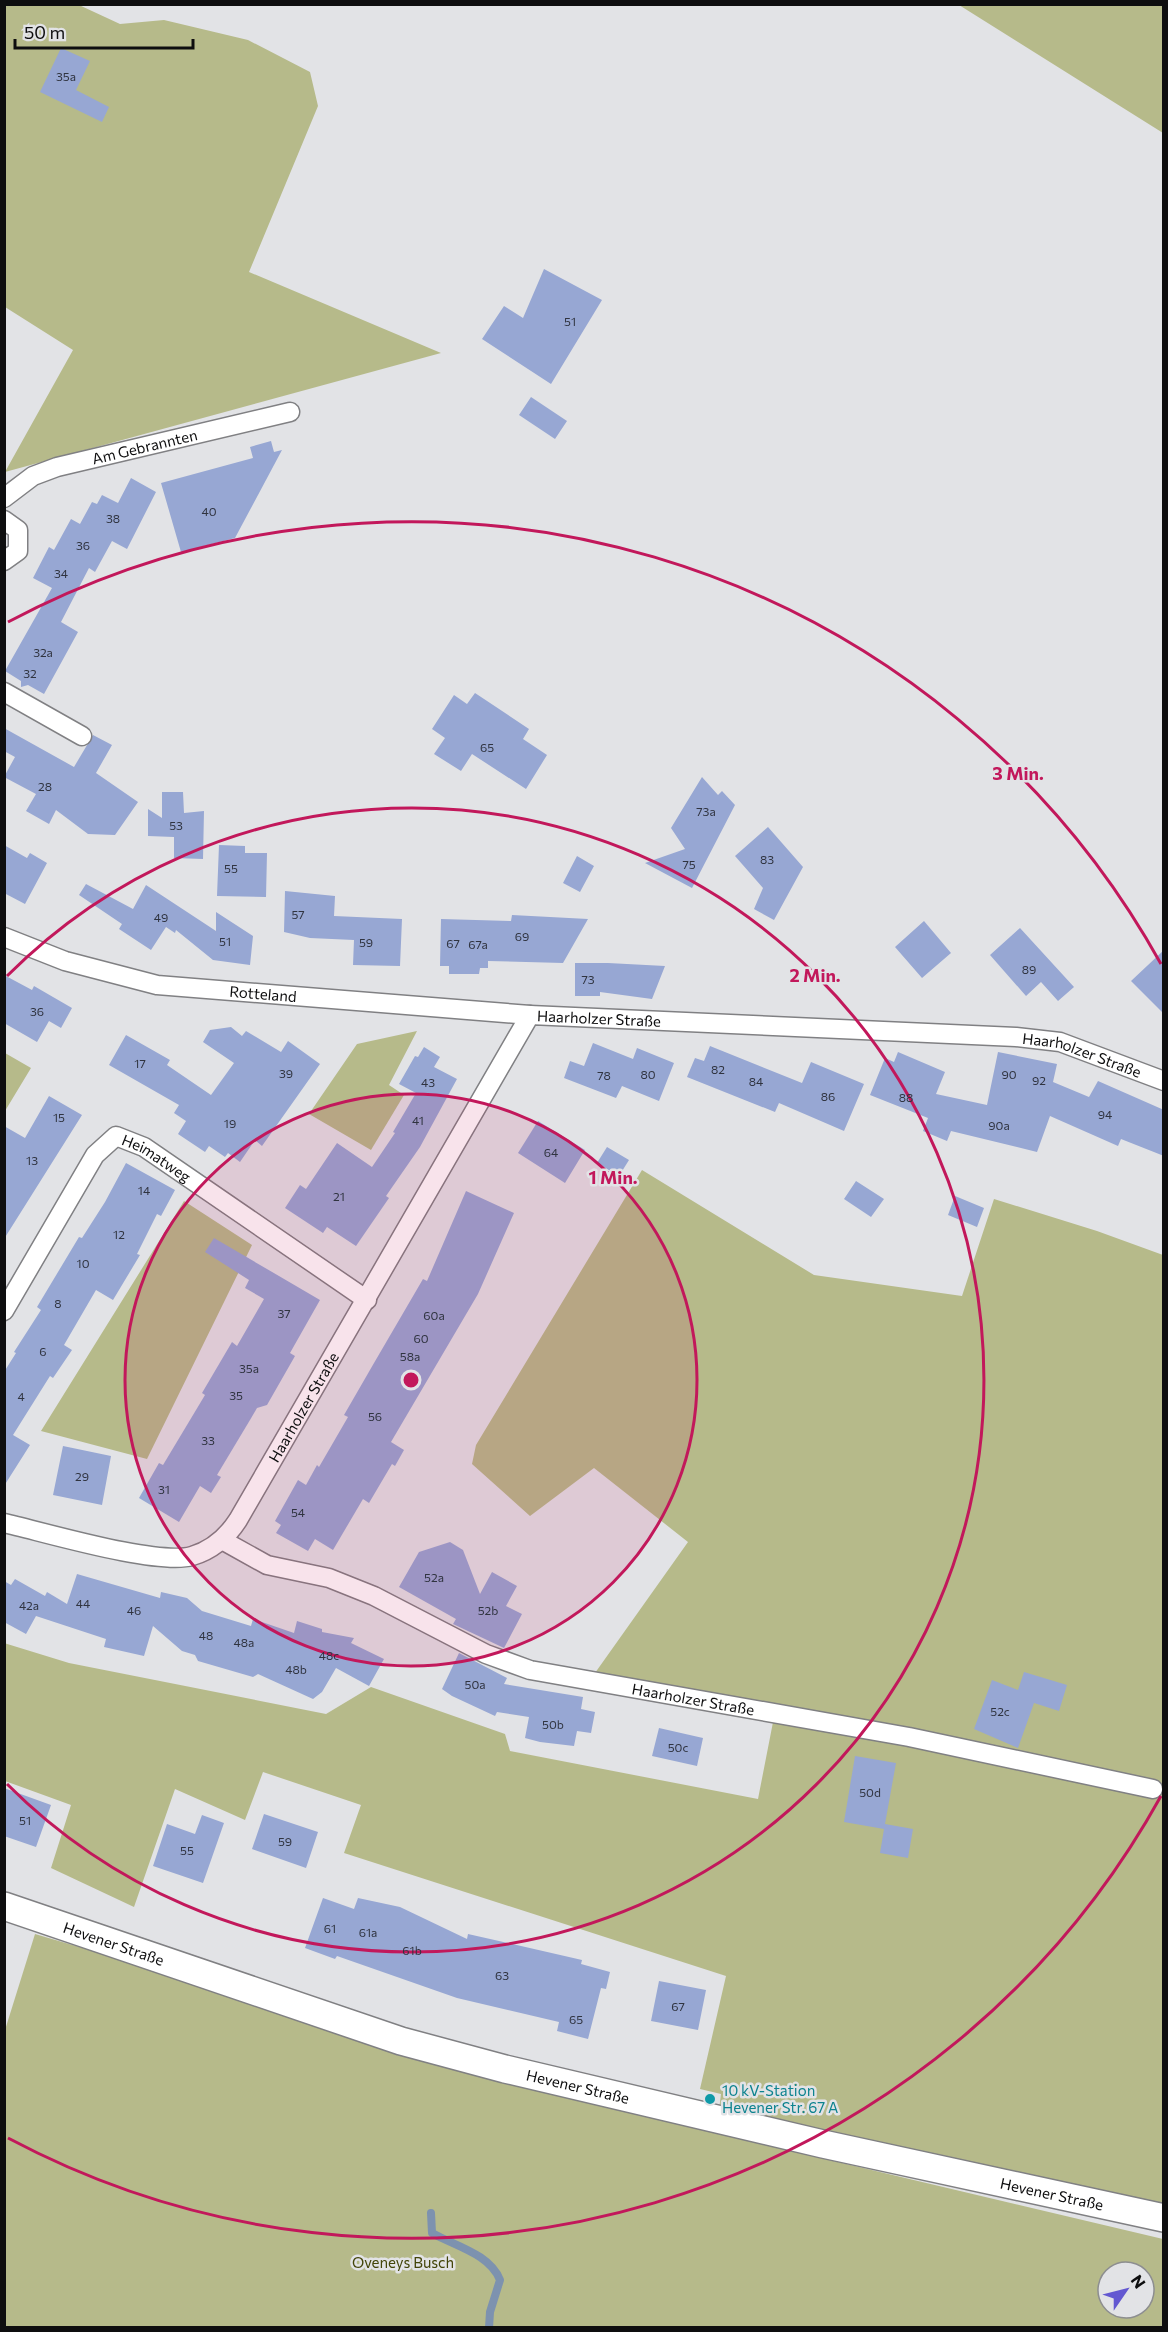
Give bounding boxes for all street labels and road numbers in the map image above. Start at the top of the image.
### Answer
street label: Am Gebrannten [90,425,199,467]
street label: Rotteland [229,982,297,1005]
street label: Haarholzer Straße [537,1006,661,1030]
street label: Haarholzer Straße [1021,1029,1144,1081]
street label: Heimatweg [119,1130,194,1186]
street label: Haarholzer Straße [264,1349,342,1465]
street label: Haarholzer Straße [631,1679,756,1719]
street label: Hevener Straße [61,1918,167,1969]
street label: Hevener Straße [525,2065,631,2107]
street label: Hevener Straße [999,2174,1105,2214]

